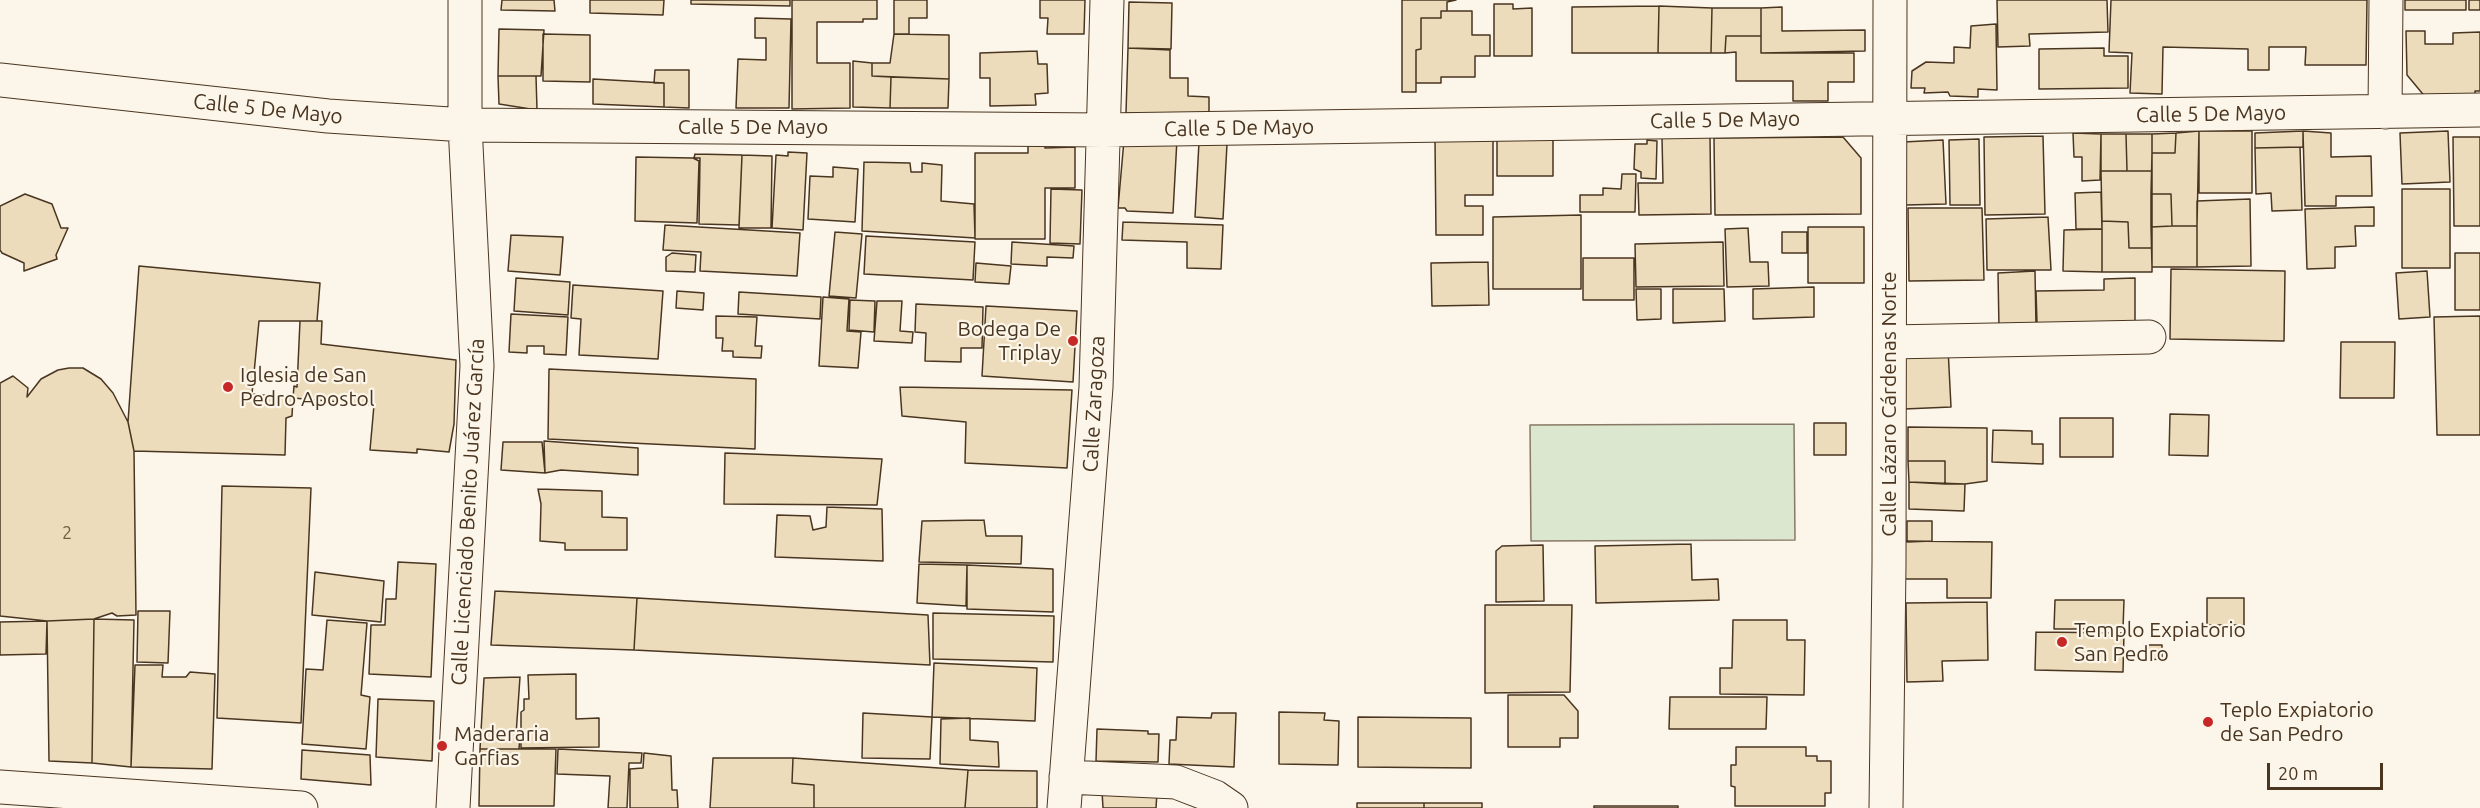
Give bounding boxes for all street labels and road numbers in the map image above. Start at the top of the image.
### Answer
street label: Calle 5 De Mayo [192,89,344,129]
street label: Calle 5 De Mayo [2136,100,2286,128]
street label: Calle 5 De Mayo [1650,106,1800,134]
street label: Calle 5 De Mayo [678,114,828,140]
street label: Calle 5 De Mayo [1164,114,1314,142]
street label: Calle Lázaro Cárdenas Norte [1876,271,1902,537]
street label: Calle Zaragoza [1078,335,1110,473]
street label: Calle Licenciado Benito Juárez García [446,338,490,686]

